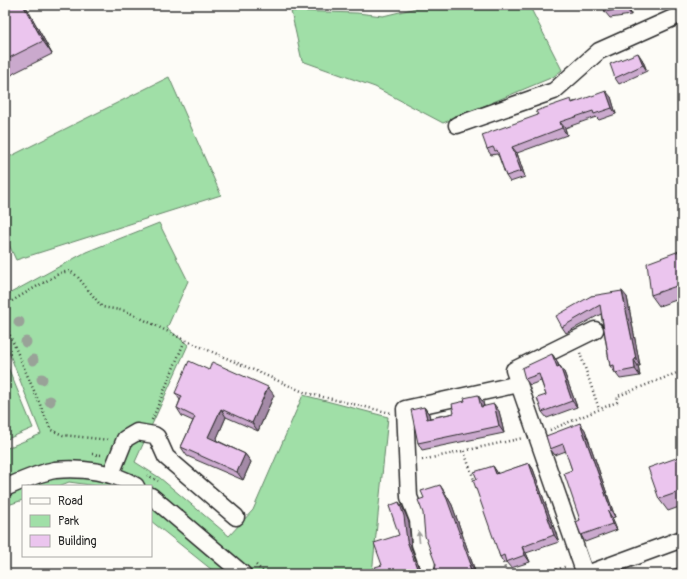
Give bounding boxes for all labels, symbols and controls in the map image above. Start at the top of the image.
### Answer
legend [22,485,152,557]
text: Road [58,494,83,509]
text: Park [58,514,79,529]
one-way arrow [416,531,423,543]
text: Building [58,534,97,549]

